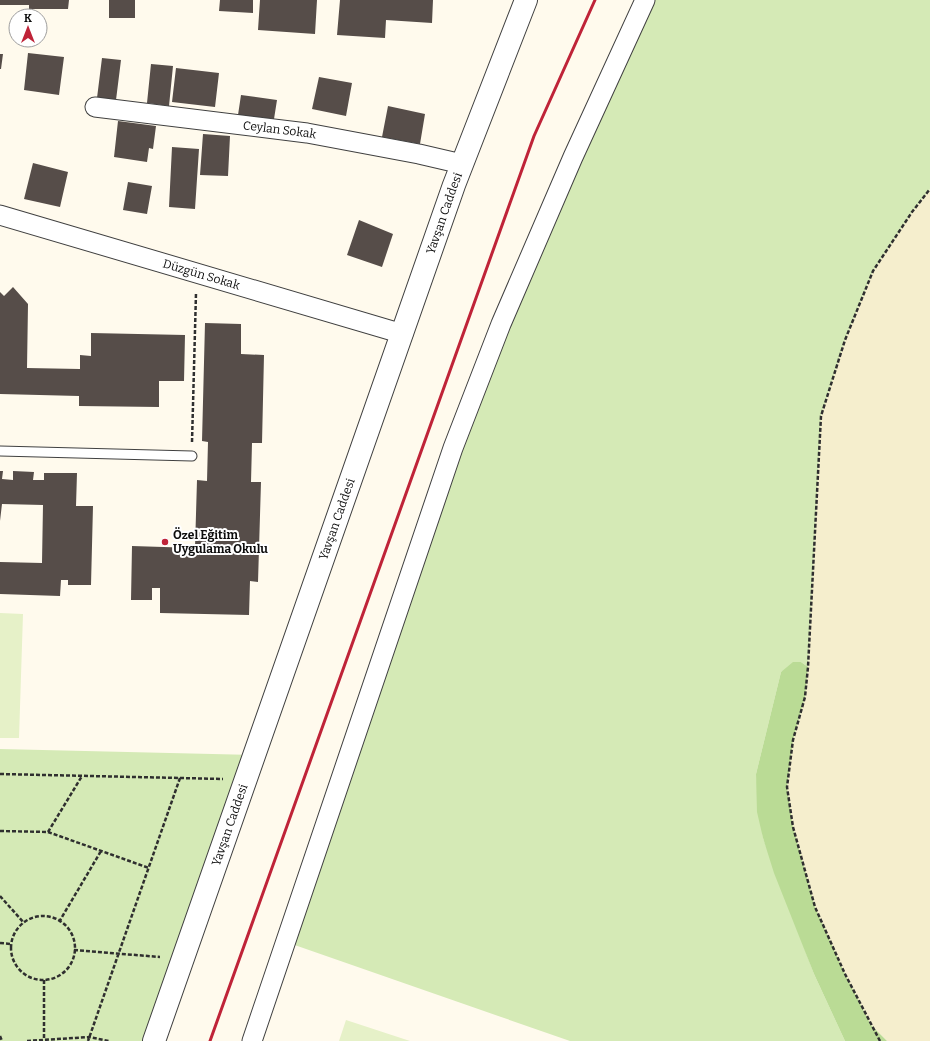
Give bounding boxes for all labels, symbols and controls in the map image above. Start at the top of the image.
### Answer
north arrow [8,8,48,48]
text: K [24,12,32,25]
street label: Ceylan Sokak [242,118,318,142]
street label: Yavşan Caddesi [423,170,465,256]
street label: Düzgün Sokak [161,256,242,293]
street label: Yavşan Caddesi [316,476,358,562]
place label: Özel Eğitim Uygulama Okulu [173,527,268,556]
marker: Özel Eğitim Uygulama Okulu [160,537,170,547]
street label: Yavşan Caddesi [209,782,251,868]

